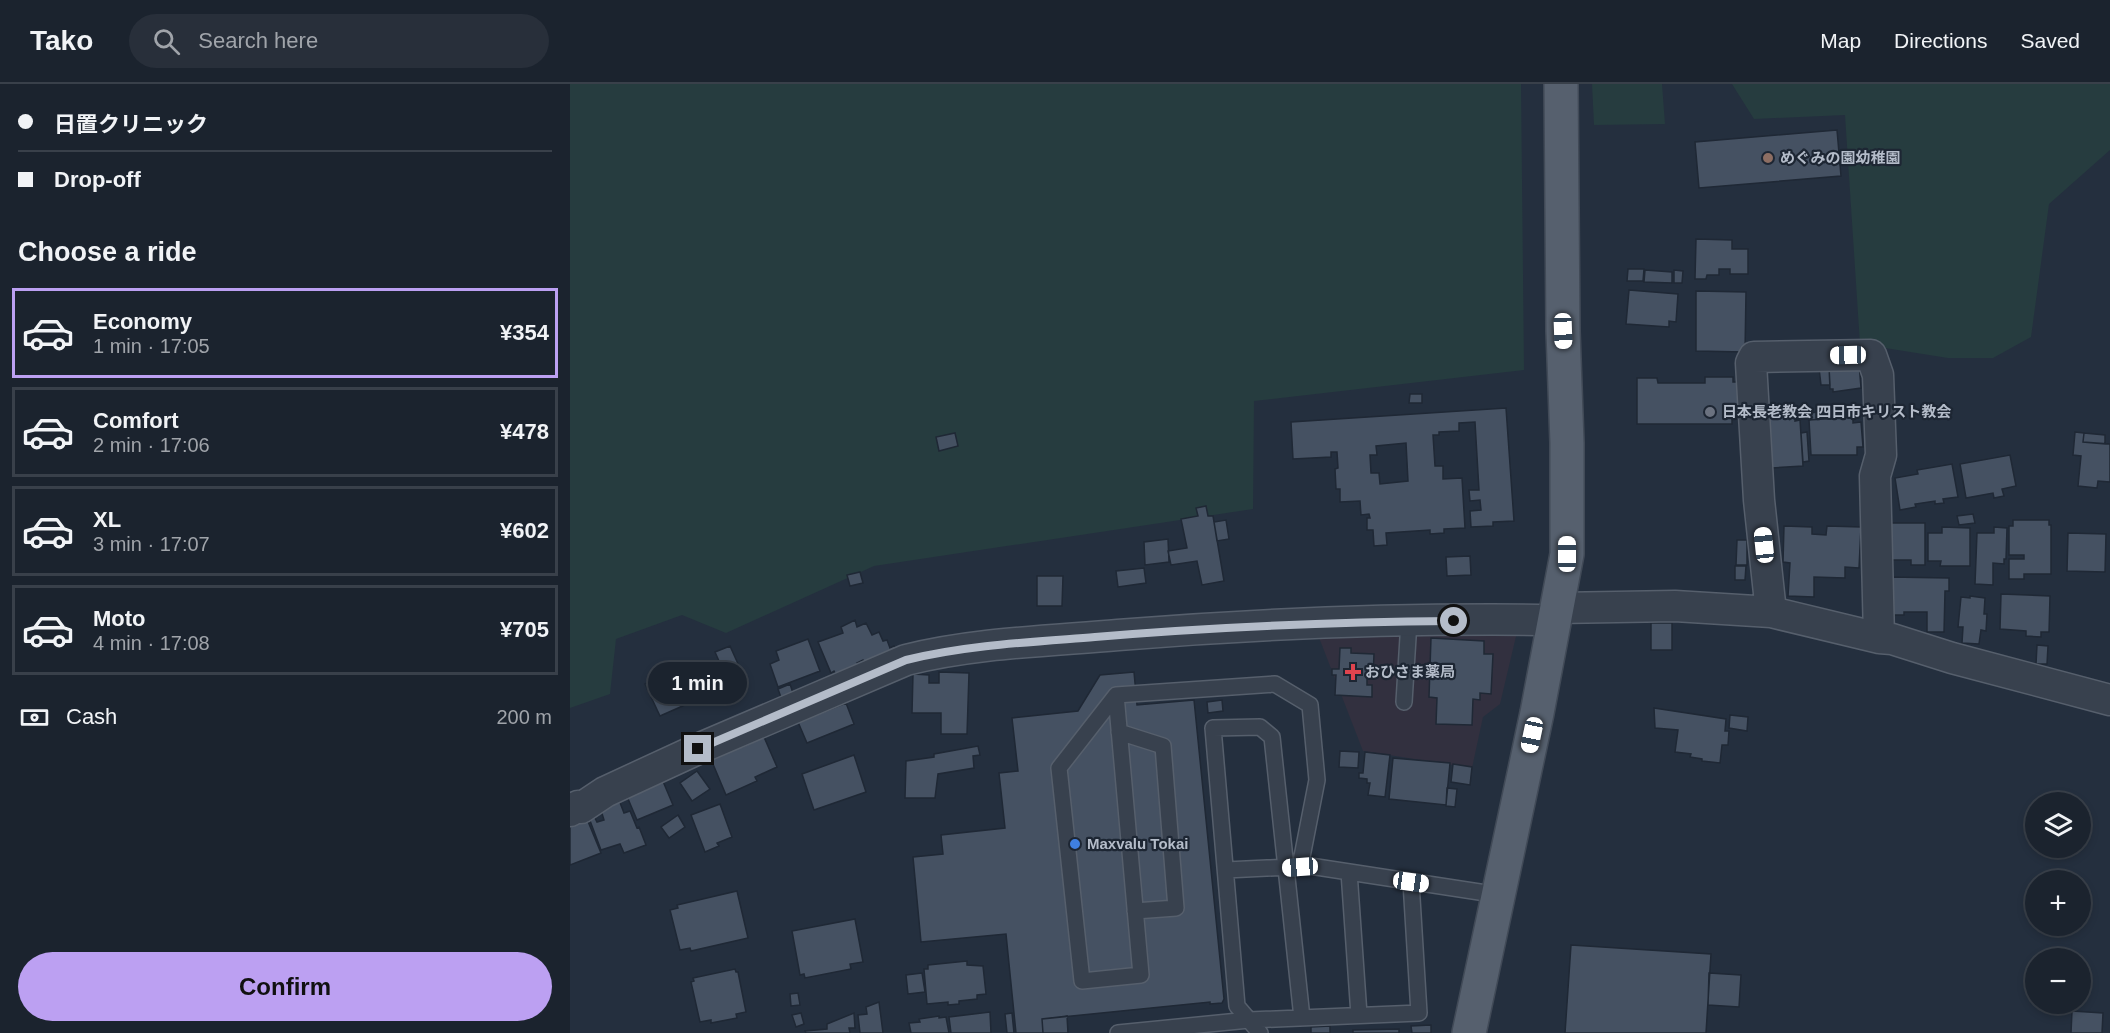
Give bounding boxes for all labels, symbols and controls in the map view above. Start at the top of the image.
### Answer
search box [129,14,549,68]
text: Tako [30,25,93,56]
icon: search [150,25,183,58]
text: Search here [198,28,318,53]
text: Map [1820,29,1861,52]
text: Directions [1894,29,1987,52]
text: Saved [2020,29,2080,52]
text: 日置クリニック [54,112,208,137]
place label: めぐみの園幼稚園 [1780,149,1900,166]
marker: めぐみの園幼稚園 [1761,151,1775,165]
text: Drop-off [54,167,141,192]
text: Choose a ride [18,237,197,267]
icon: car [21,306,75,360]
text: Economy [93,309,192,334]
car [1553,313,1573,349]
text: ¥354 [500,320,549,345]
text: 1 min · 17:05 [93,335,210,357]
car [1830,346,1866,364]
place label: 日本長老教会 四日市キリスト教会 [1722,403,1951,420]
icon: car [21,405,75,459]
marker: 日本長老教会 四日市キリスト教会 [1703,405,1717,419]
text: Comfort [93,408,179,433]
text: ¥478 [500,419,549,444]
text: 2 min · 17:06 [93,434,210,456]
icon: car [21,504,75,558]
text: XL [93,507,121,532]
text: ¥602 [500,518,549,543]
car [1753,526,1775,564]
text: 3 min · 17:07 [93,533,210,555]
car [1558,536,1576,572]
icon: car [21,603,75,657]
text: Moto [93,606,146,631]
route start [1440,607,1467,634]
text: ¥705 [500,617,549,642]
text: 4 min · 17:08 [93,632,210,654]
callout: 1 min [648,662,748,704]
place label: おひさま薬局 [1365,663,1455,680]
marker: おひさま薬局 [1346,665,1360,679]
text: 1 min [671,672,724,694]
icon: cash [18,701,51,734]
text: Cash [66,704,117,729]
text: 200 m [496,706,552,728]
car [1519,716,1545,754]
route end [684,735,711,762]
map controls [2025,792,2091,1014]
button: layers [2025,792,2091,858]
place label: Maxvalu Tokai [1087,835,1188,852]
marker: Maxvalu Tokai [1068,837,1082,851]
car [1281,857,1319,877]
button: + [2025,870,2091,936]
car [1392,871,1430,893]
button: − [2025,948,2091,1014]
button: Confirm [18,952,552,1021]

